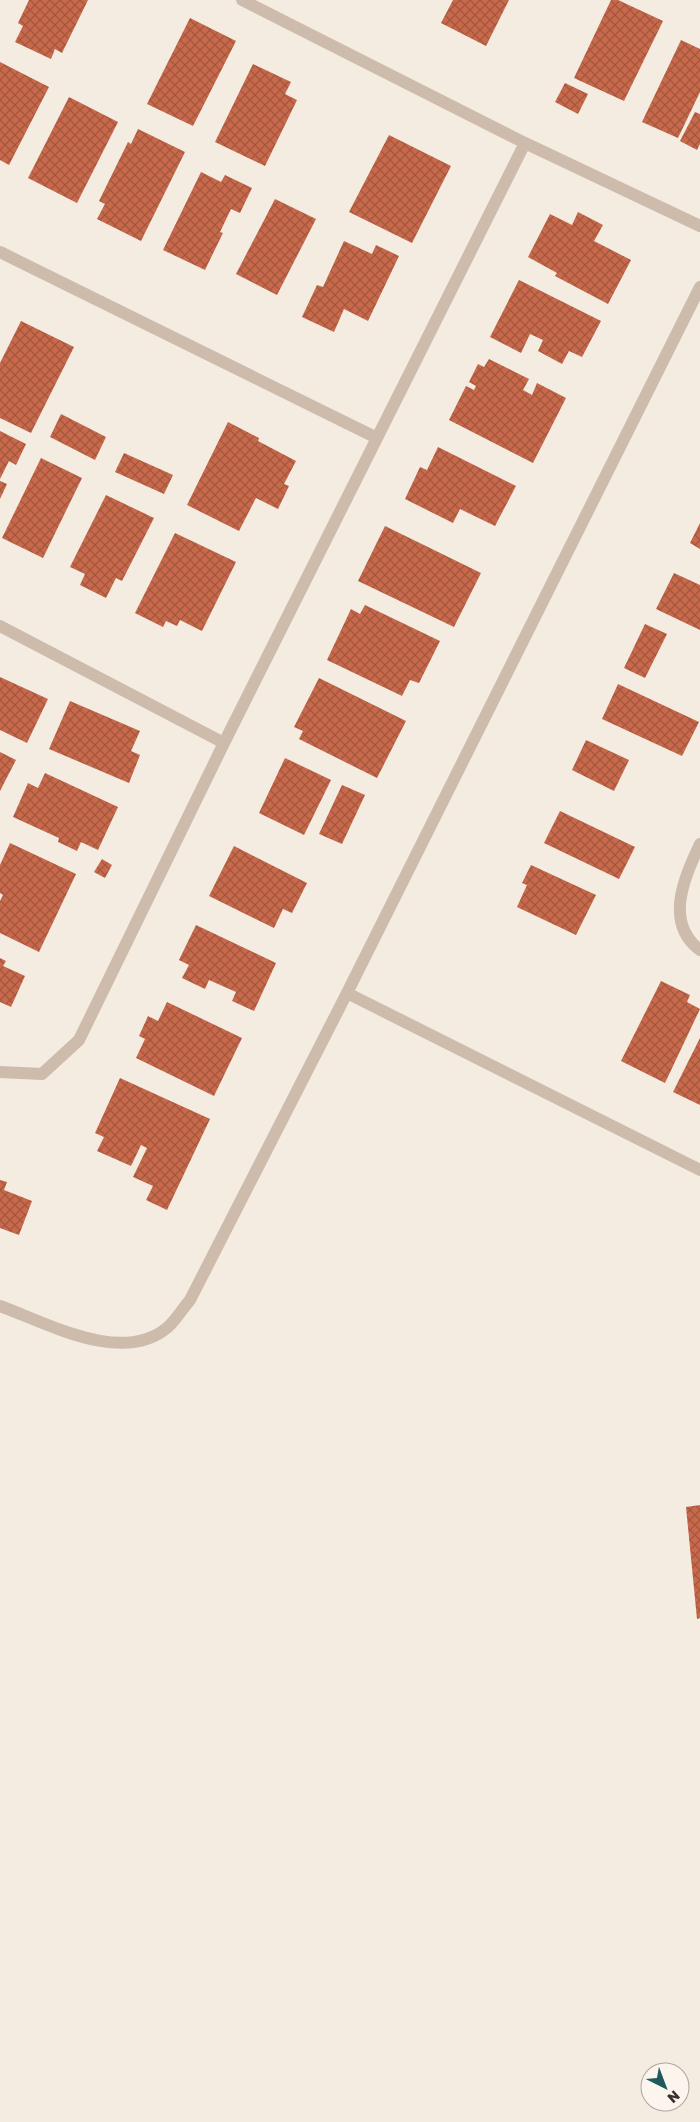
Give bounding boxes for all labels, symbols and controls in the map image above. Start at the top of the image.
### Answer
north arrow [640,2062,690,2112]
text: N [664,2087,684,2107]

